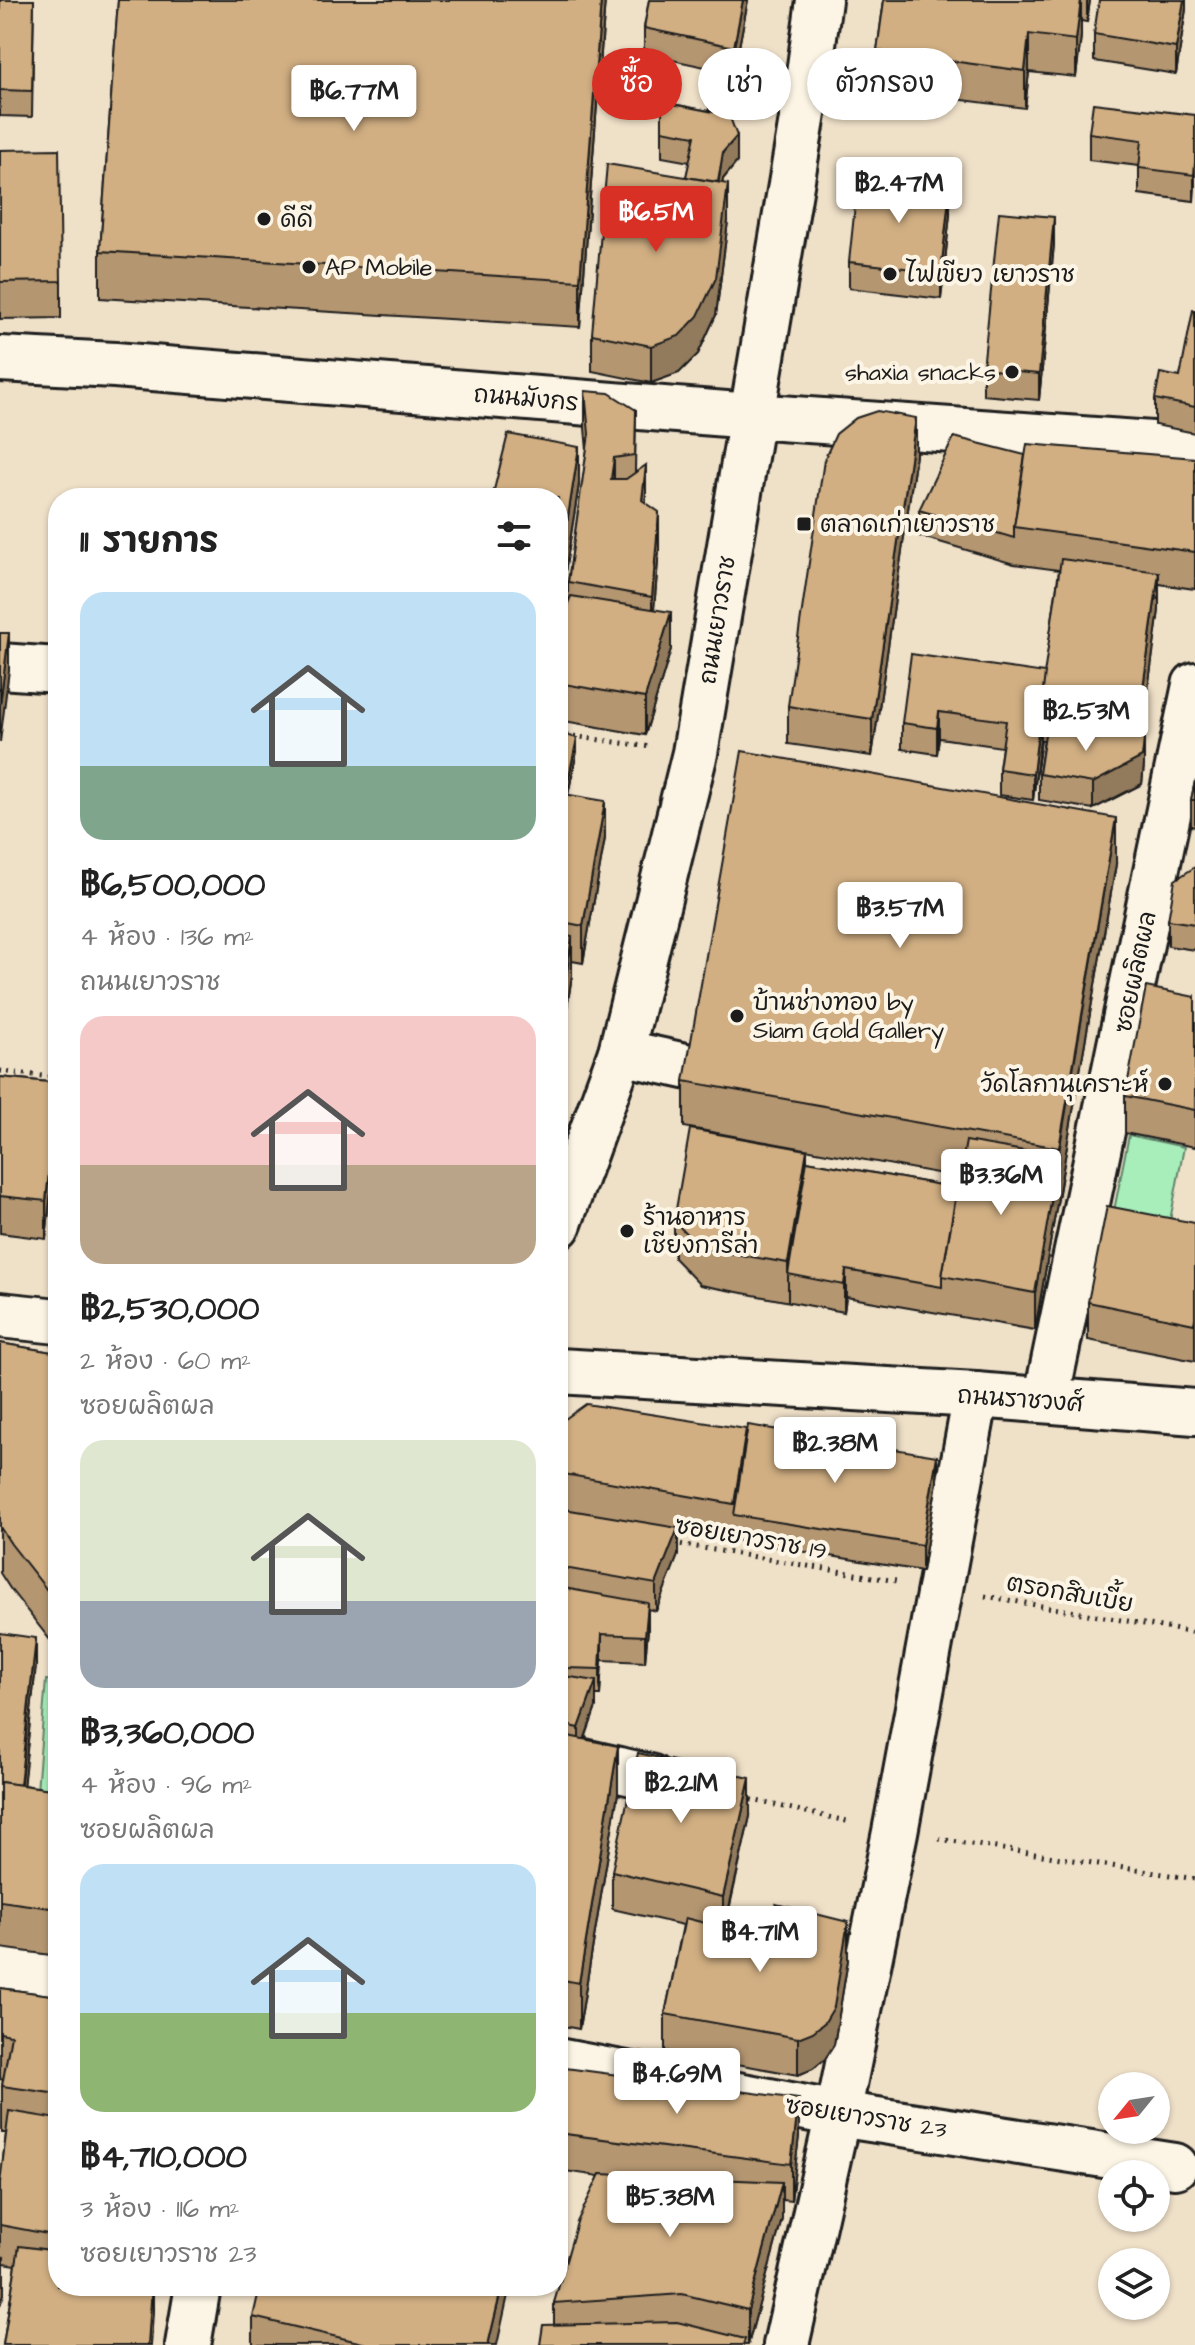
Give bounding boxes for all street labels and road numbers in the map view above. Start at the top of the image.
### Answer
street label: ถนนมังกร [472,377,580,421]
street label: ถนนเยาวราช [691,553,745,687]
street label: ซอยผลิตผล [1106,908,1165,1036]
street label: ถนนราชวงศ์ [956,1379,1086,1421]
street label: ซอยเยาวราช 19 [672,1509,829,1569]
street label: ตรอกสิบเบี้ย [1004,1559,1137,1622]
street label: ซอยเยาวราช 23 [783,2088,949,2148]

